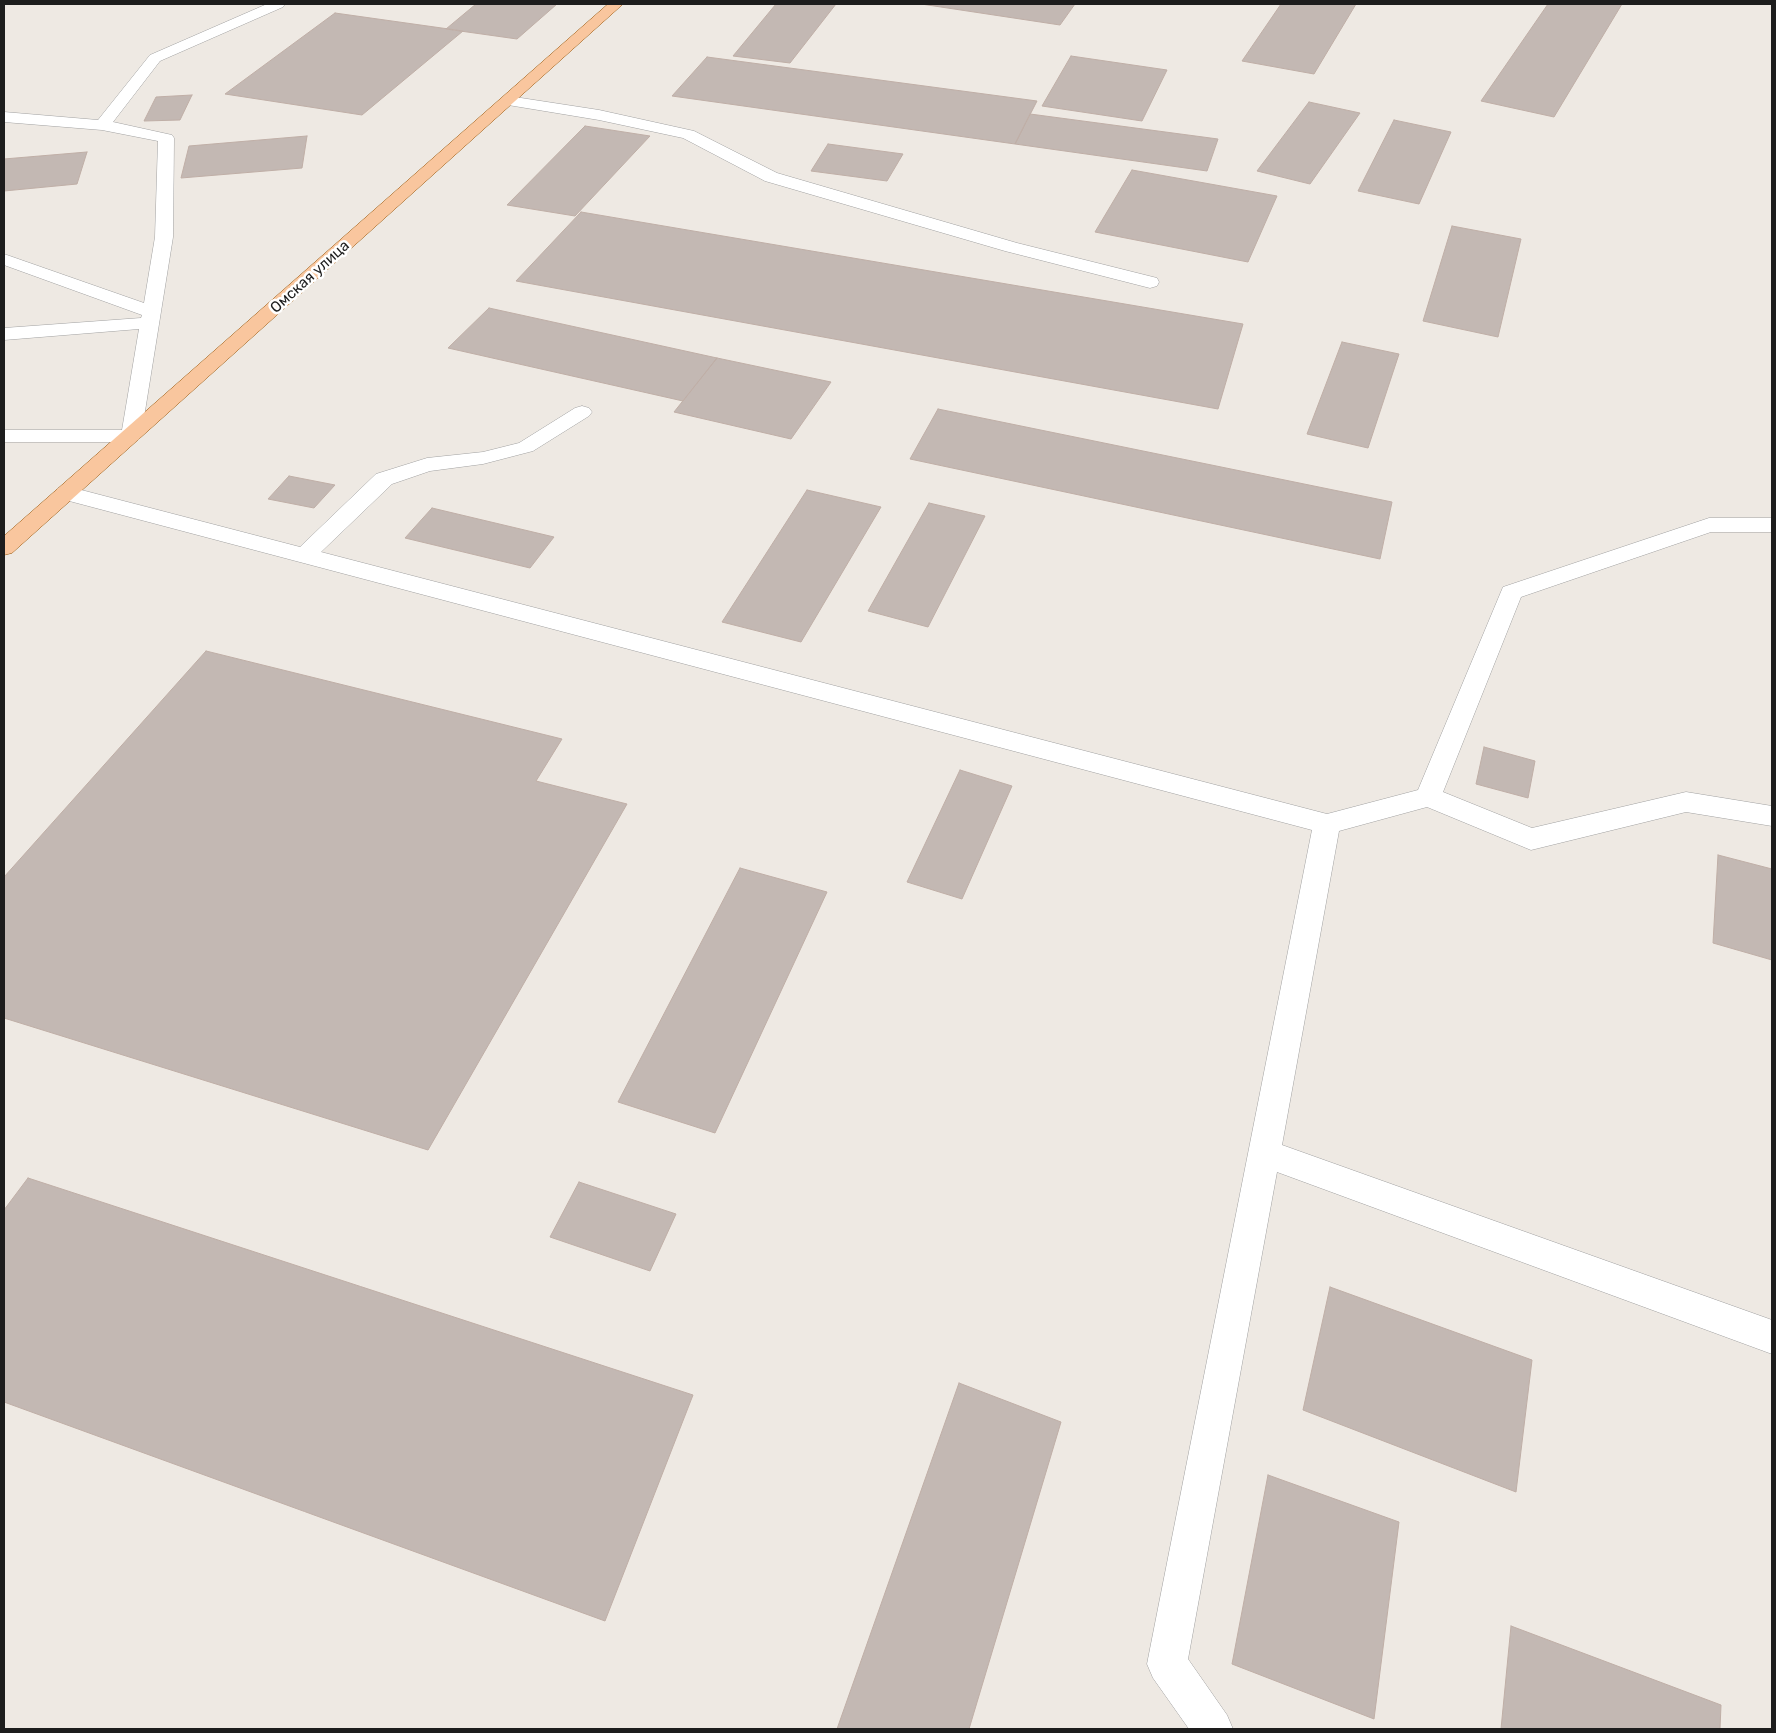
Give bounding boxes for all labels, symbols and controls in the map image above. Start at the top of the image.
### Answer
street label: Омская улица [267,237,353,317]

